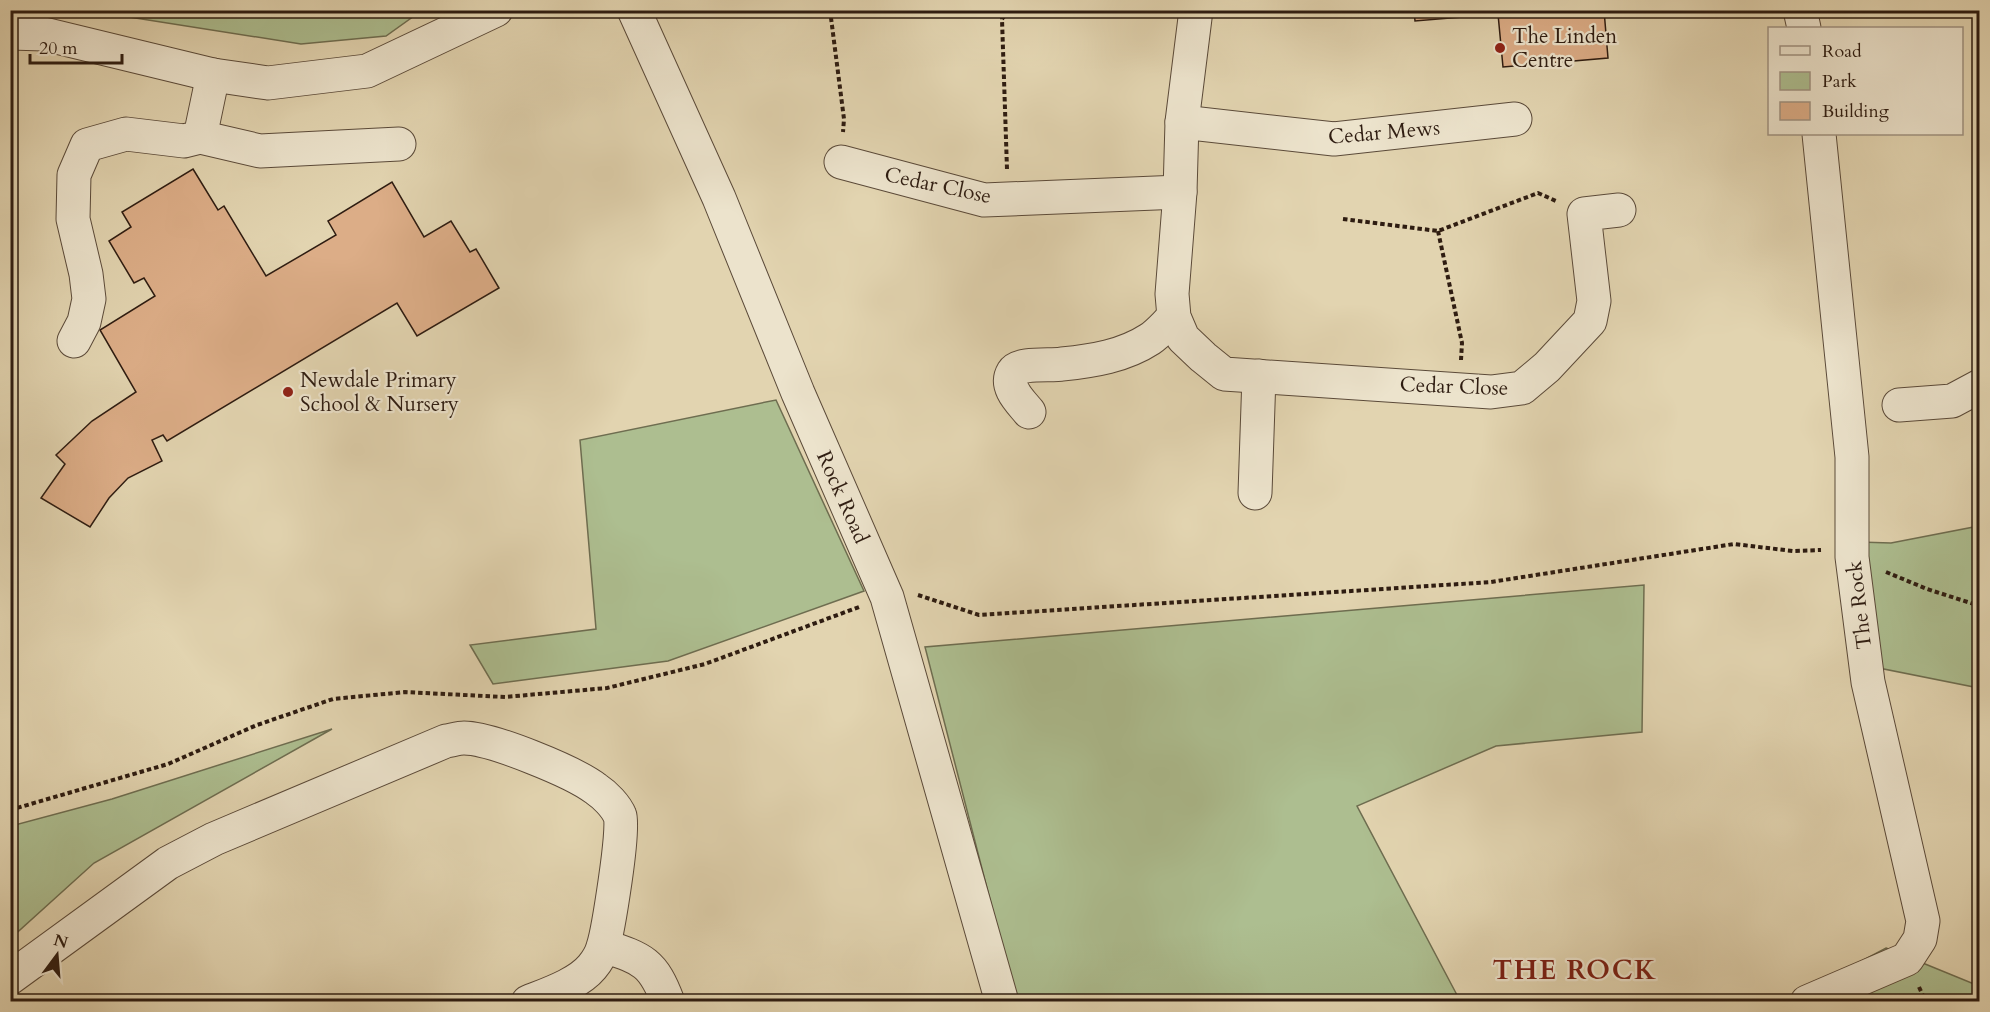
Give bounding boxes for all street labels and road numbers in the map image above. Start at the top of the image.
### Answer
street label: Cedar Mews [1327,113,1441,152]
street label: Cedar Close [882,160,994,211]
street label: Cedar Close [1399,370,1509,403]
street label: Rock Road [809,446,876,548]
street label: The Rock [1840,558,1879,651]

